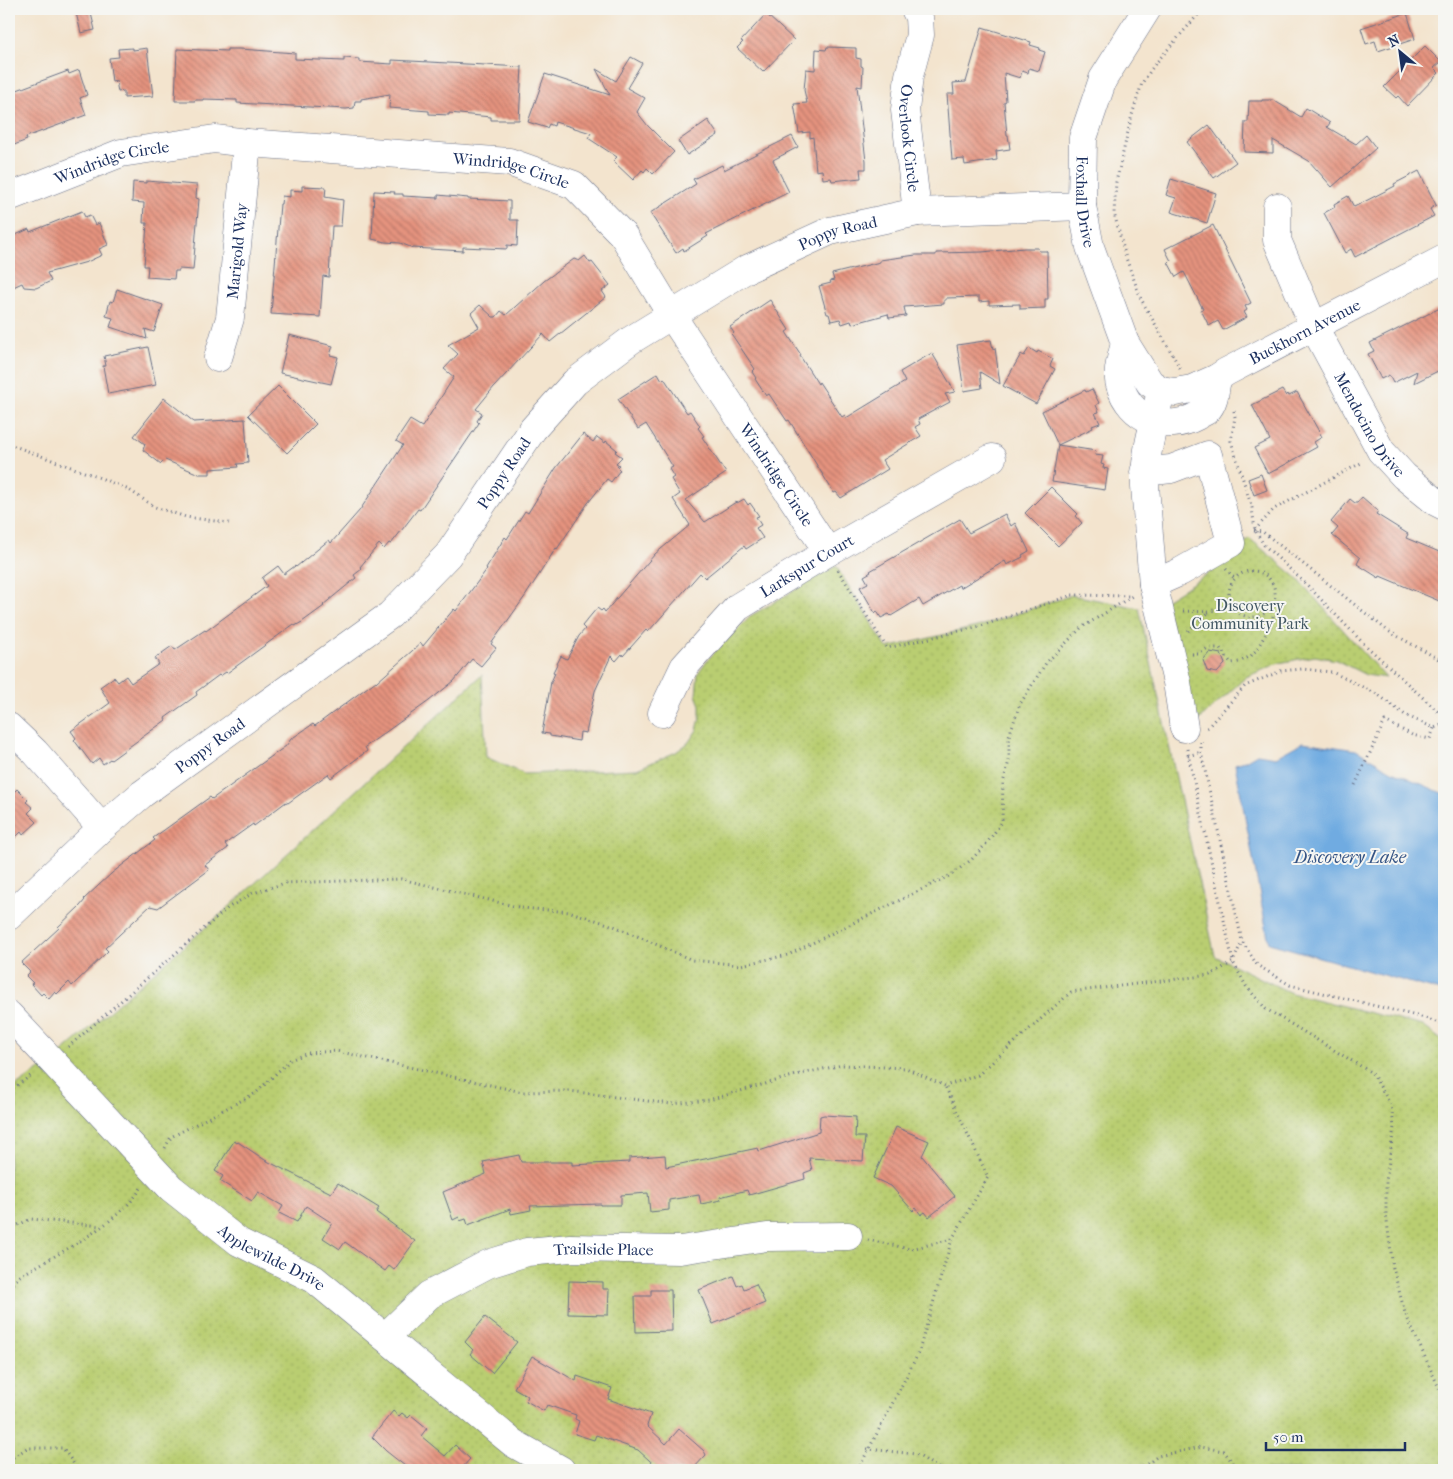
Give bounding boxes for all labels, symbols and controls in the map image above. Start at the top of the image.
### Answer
north arrow [1376,28,1426,78]
text: N [1385,31,1403,51]
street label: Overlook Circle [895,83,924,193]
street label: Windridge Circle [51,137,171,189]
street label: Windridge Circle [451,149,572,193]
street label: Foxhall Drive [1072,156,1099,249]
street label: Marigold Way [223,202,251,300]
street label: Poppy Road [795,212,879,254]
street label: Buckhorn Avenue [1246,295,1364,368]
street label: Mendocino Drive [1330,369,1409,481]
street label: Windridge Circle [735,419,817,530]
street label: Poppy Road [473,434,535,512]
street label: Larkspur Court [756,530,857,601]
park label: Discovery Community Park [1191,596,1310,633]
street label: Poppy Road [171,714,249,777]
water label: Discovery Lake [1293,847,1407,868]
street label: Applewilde Drive [213,1220,329,1295]
street label: Trailside Place [553,1239,654,1260]
scale bar [1266,1419,1404,1451]
text: 50 m [1273,1428,1304,1446]

